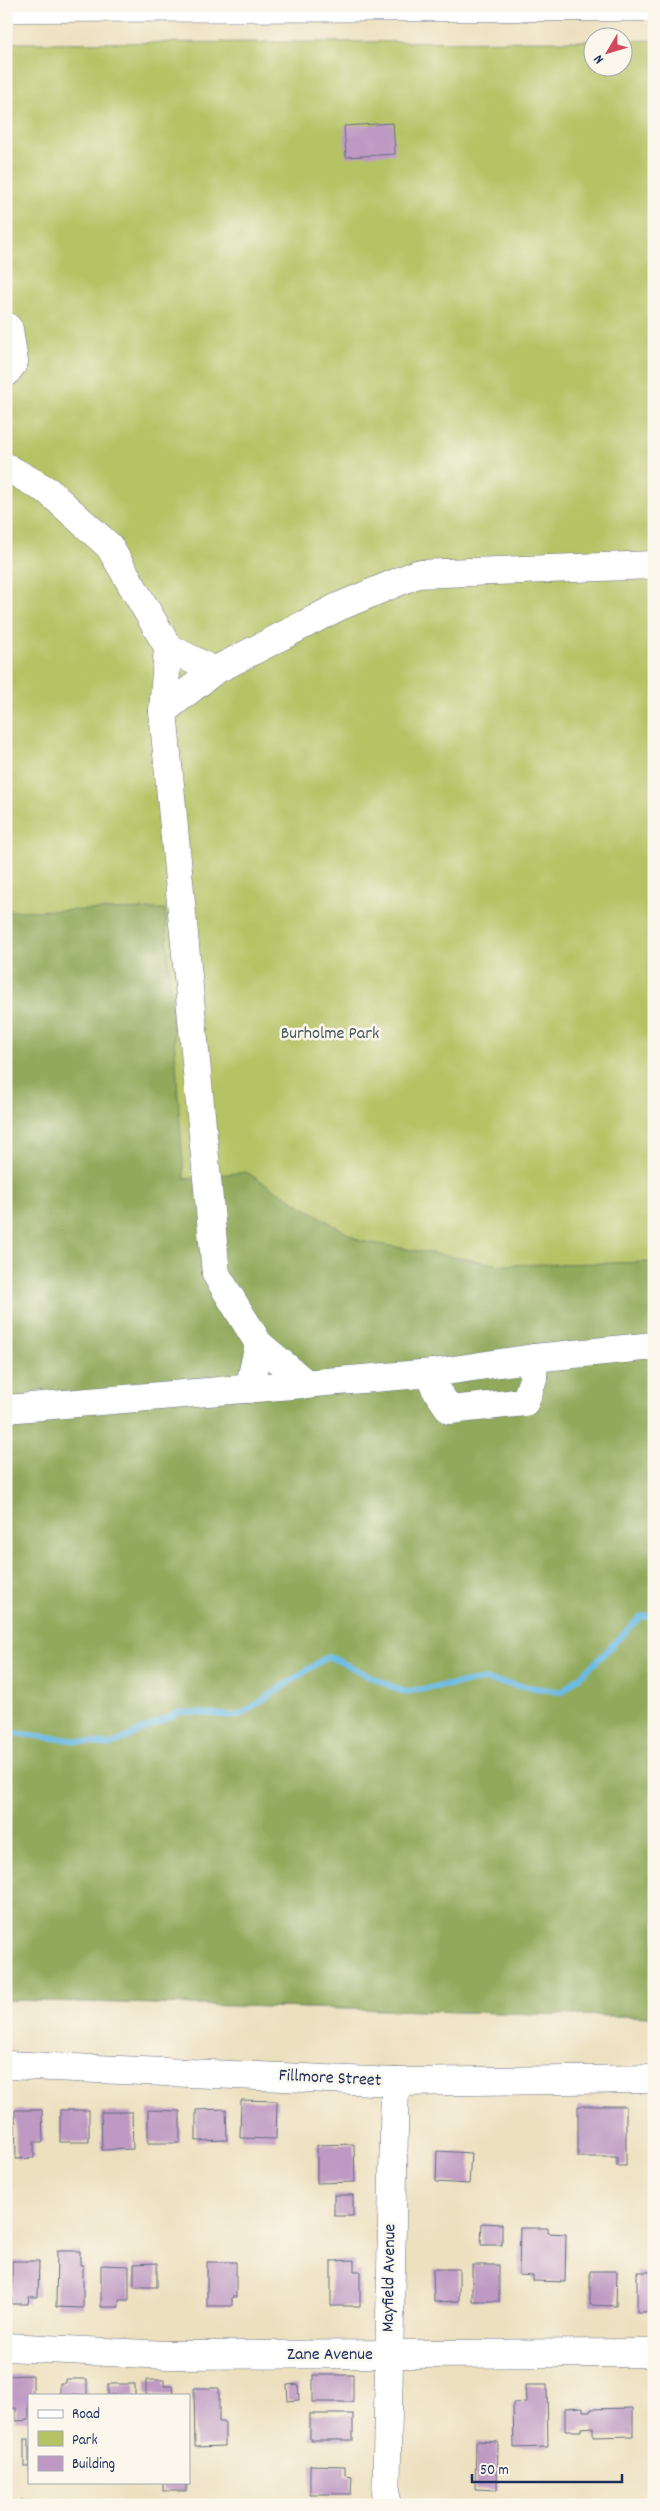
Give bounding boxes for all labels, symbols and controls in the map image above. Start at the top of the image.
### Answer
north arrow [582,28,632,78]
text: N [589,50,609,68]
park label: Burholme Park [281,1022,379,1047]
street label: Fillmore Street [278,2064,382,2094]
street label: Mayfield Avenue [377,2223,403,2333]
street label: Zane Avenue [287,2343,373,2368]
legend [28,2394,190,2484]
text: Road [72,2404,100,2426]
text: Park [72,2430,98,2452]
scale bar [472,2451,622,2483]
text: Building [72,2454,115,2476]
text: 50 m [480,2460,509,2482]

